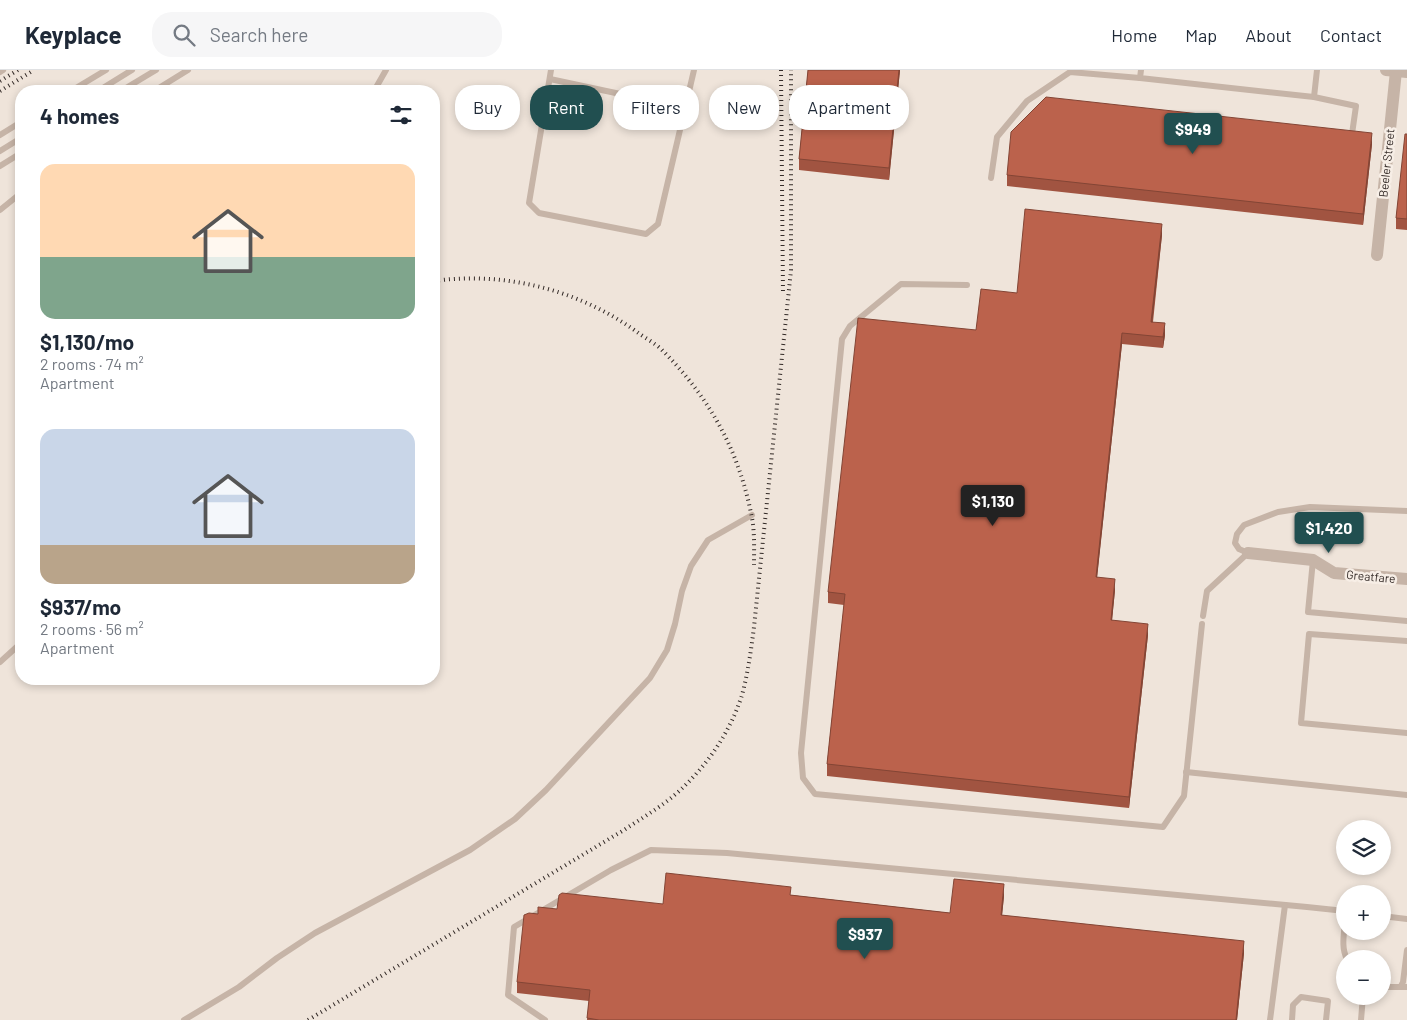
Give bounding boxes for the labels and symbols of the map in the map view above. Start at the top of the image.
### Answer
pin: $949 [1163,112,1223,155]
street label: Beeler Street [1375,128,1397,198]
pin: $1,130 [952,484,1034,527]
pin: $1,420 [1288,512,1370,554]
street label: Greatfare [1346,567,1396,585]
pin: $937 [835,918,895,960]

